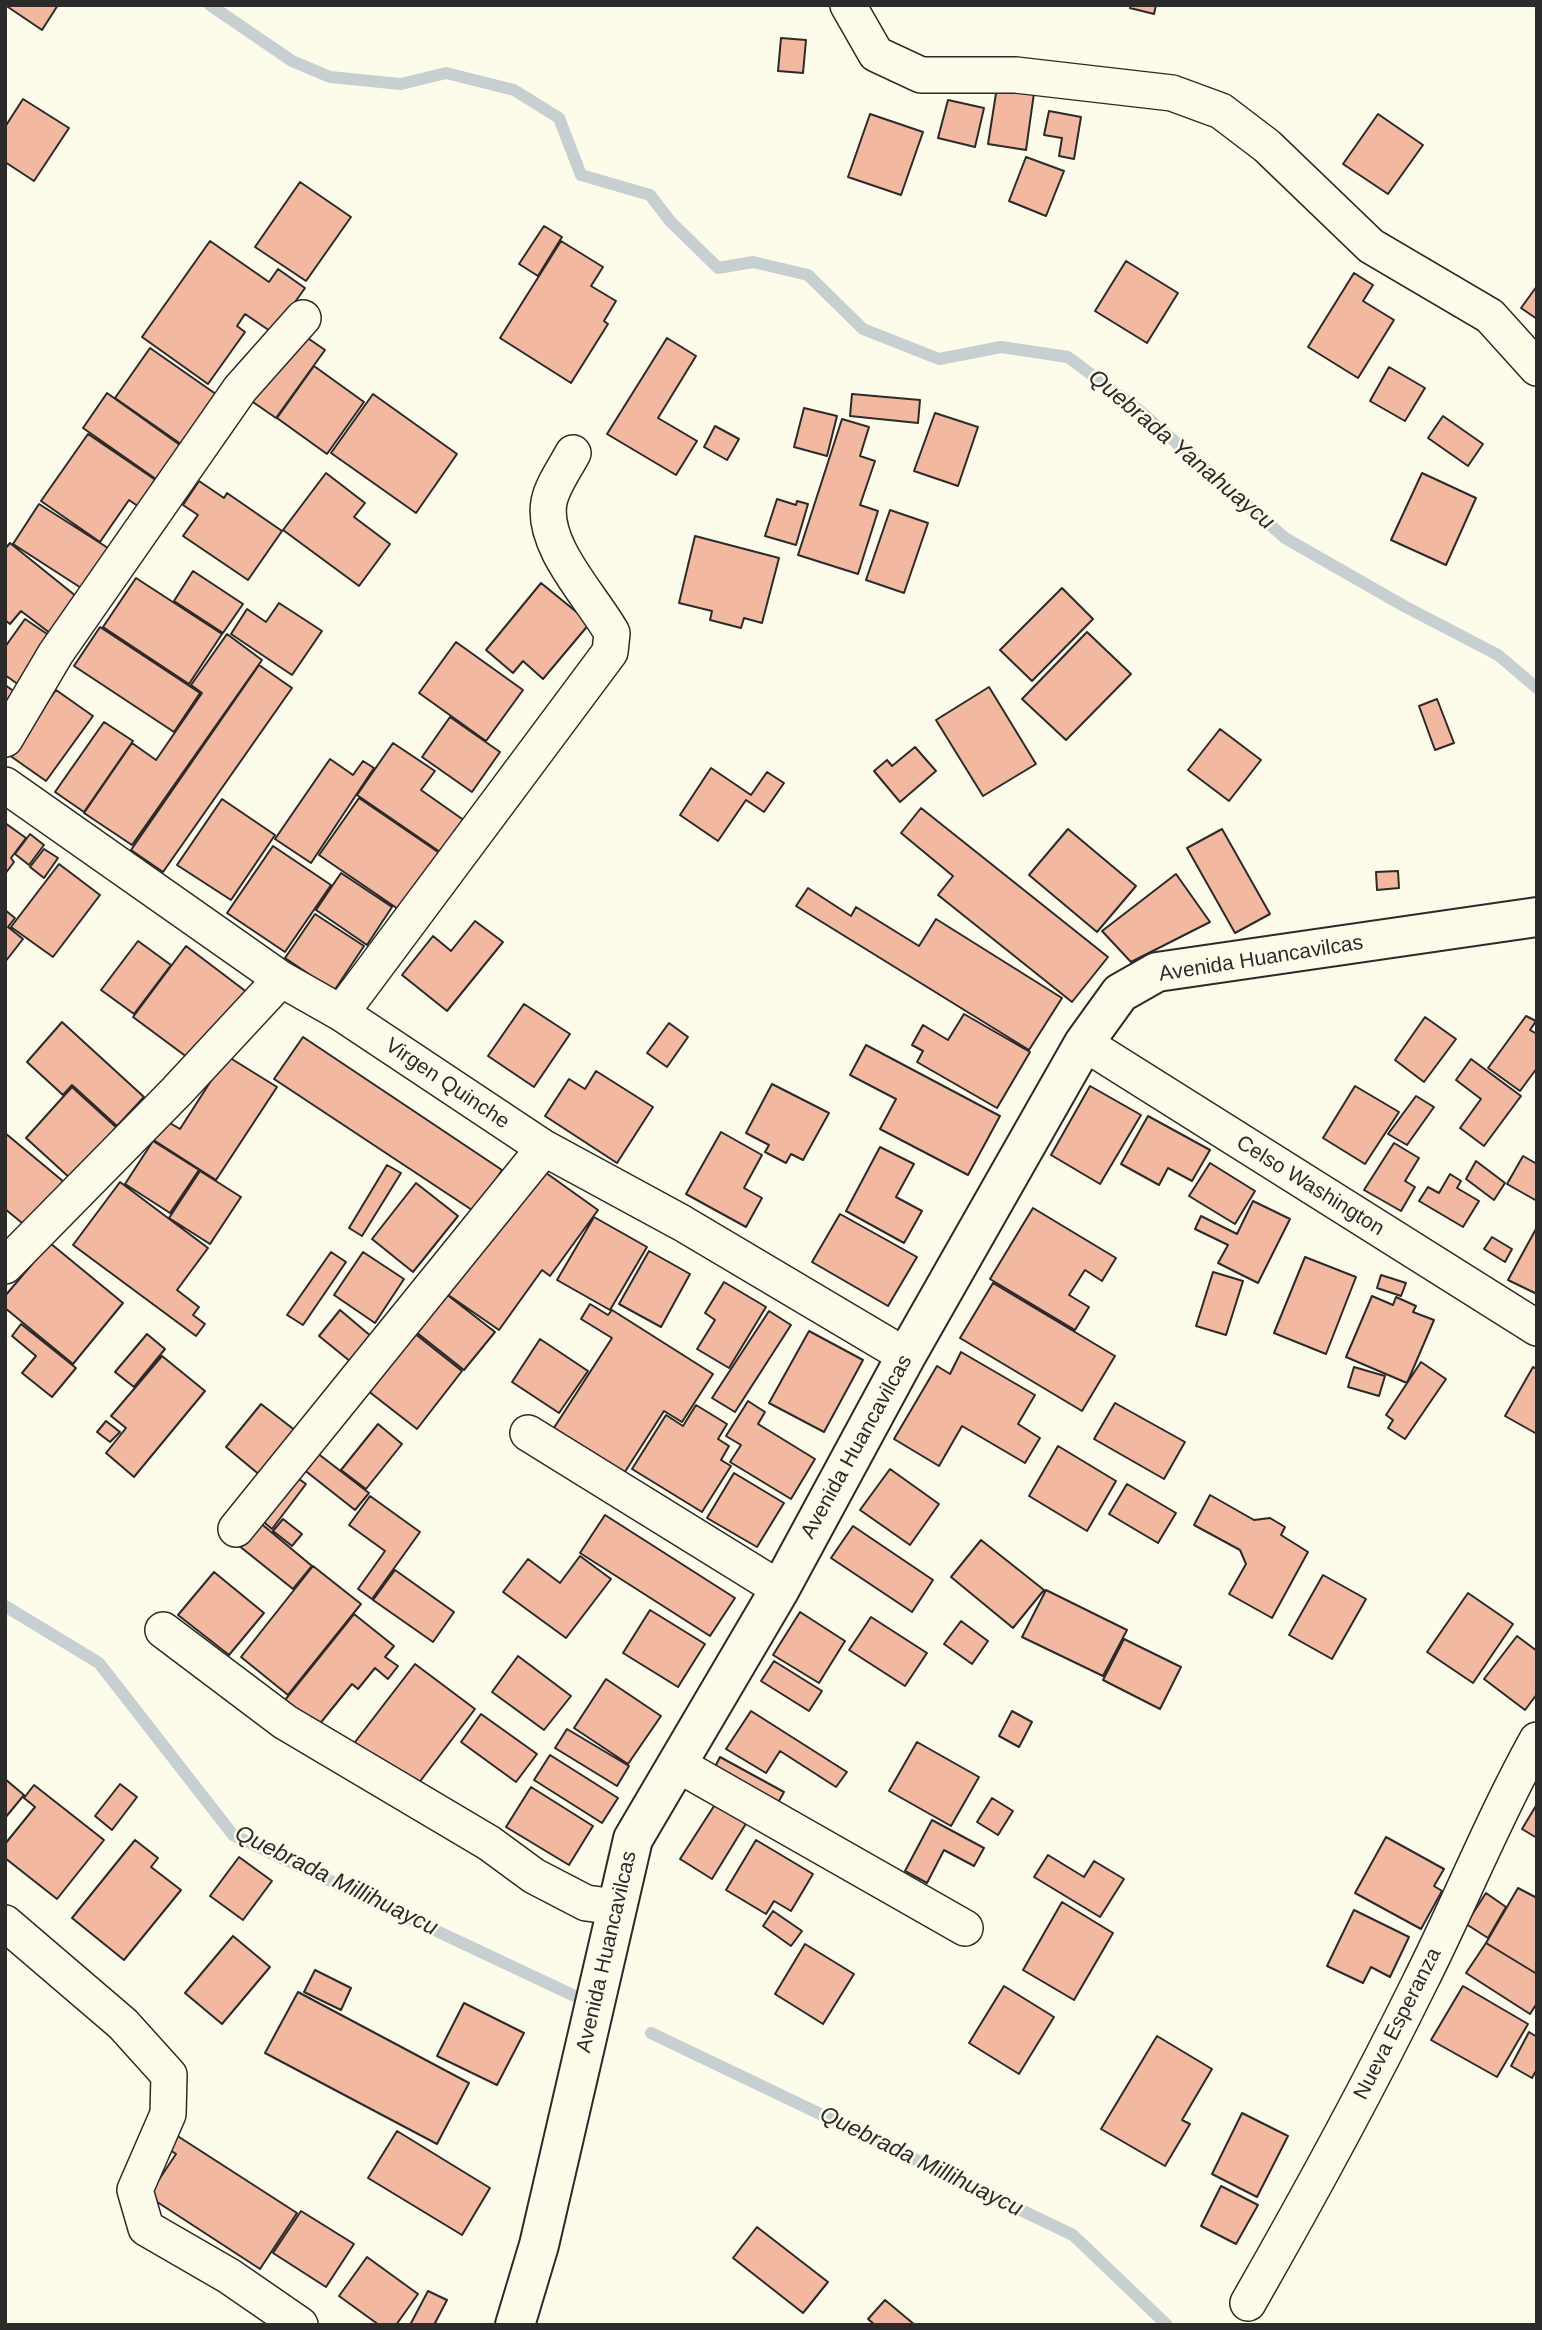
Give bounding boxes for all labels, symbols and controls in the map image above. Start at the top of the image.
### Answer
water label: Quebrada Yanahuaycu [1082,364,1280,536]
street label: Avenida Huancavilcas [1157,930,1365,988]
street label: Virgen Quinche [380,1033,514,1135]
street label: Celso Washington [1231,1130,1389,1242]
street label: Avenida Huancavilcas [796,1351,918,1543]
water label: Quebrada Millihuaycu [230,1820,442,1942]
street label: Avenida Huancavilcas [572,1849,642,2055]
street label: Nueva Esperanza [1349,1944,1447,2104]
water label: Quebrada Millihuaycu [815,2101,1027,2223]

